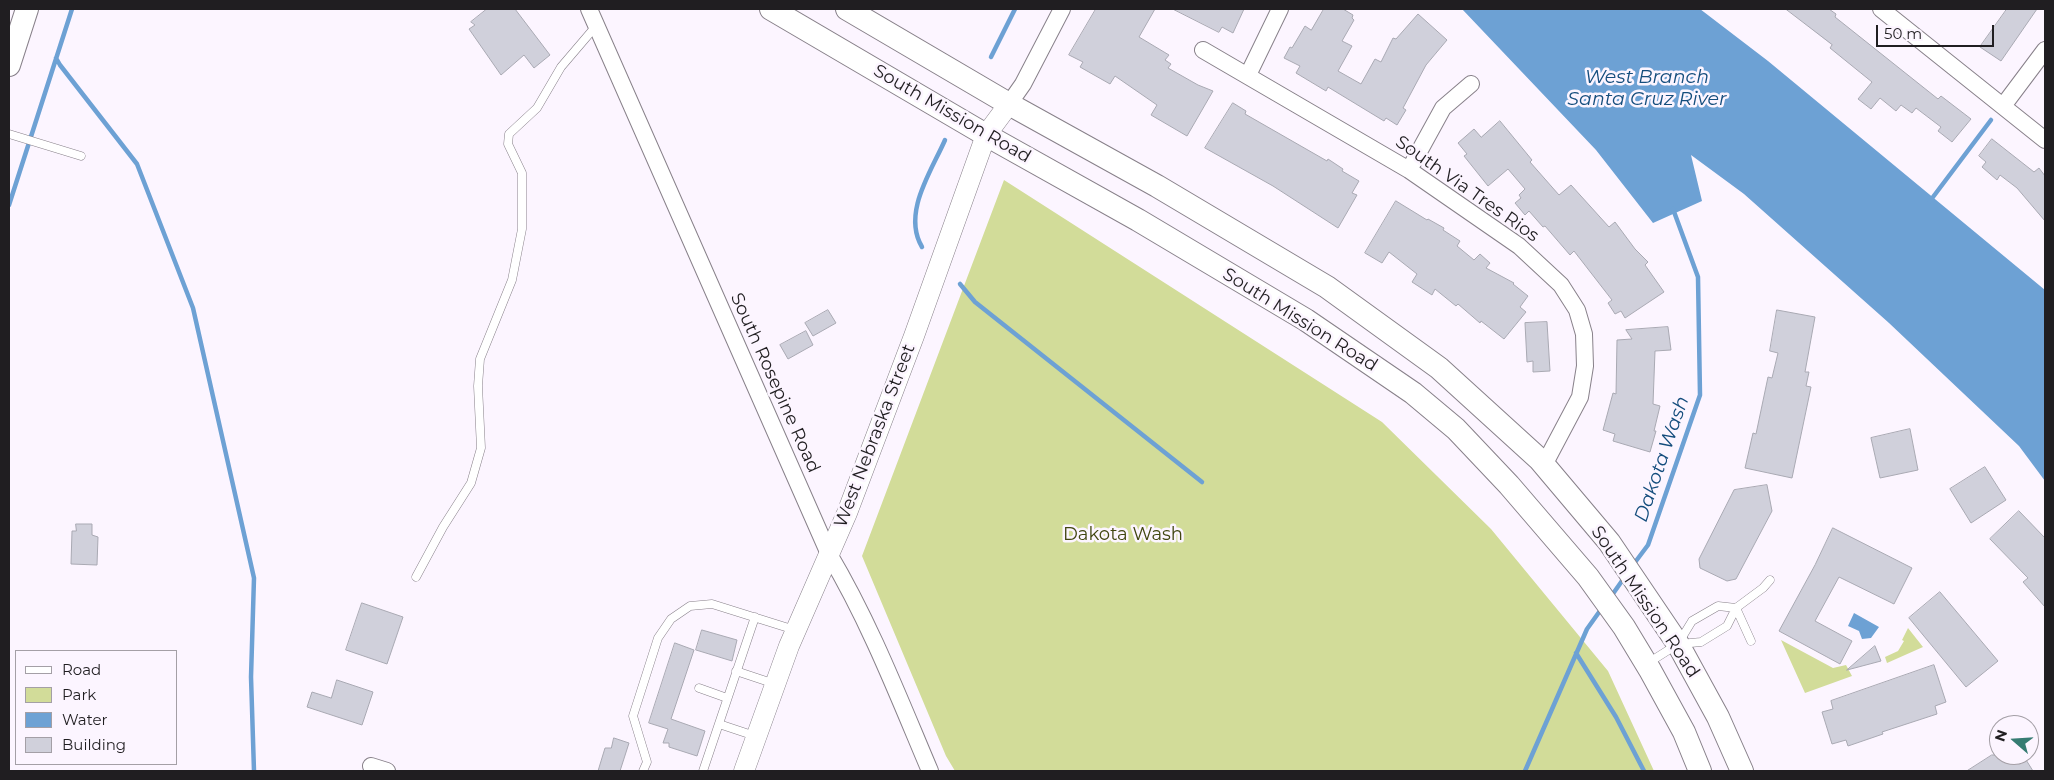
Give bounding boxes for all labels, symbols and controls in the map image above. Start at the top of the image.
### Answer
scale bar [1879,15,1996,47]
text: 50 m [1884,24,1922,43]
street label: South Mission Road [869,60,1035,168]
water label: West Branch Santa Cruz River [1567,66,1727,110]
street label: South Via Tres Rios [1391,131,1543,247]
street label: South Mission Road [1219,264,1381,376]
street label: South Rosepine Road [726,290,824,476]
street label: West Nebraska Street [830,341,920,531]
water label: Dakota Wash [1630,393,1694,525]
street label: South Mission Road [1586,522,1704,682]
park label: Dakota Wash [1063,524,1183,546]
legend [15,650,178,765]
text: Road [62,660,101,679]
text: Park [62,685,96,704]
text: Water [62,710,108,729]
north arrow [1989,715,2039,765]
text: N [1990,727,2011,744]
text: Building [62,735,126,754]

